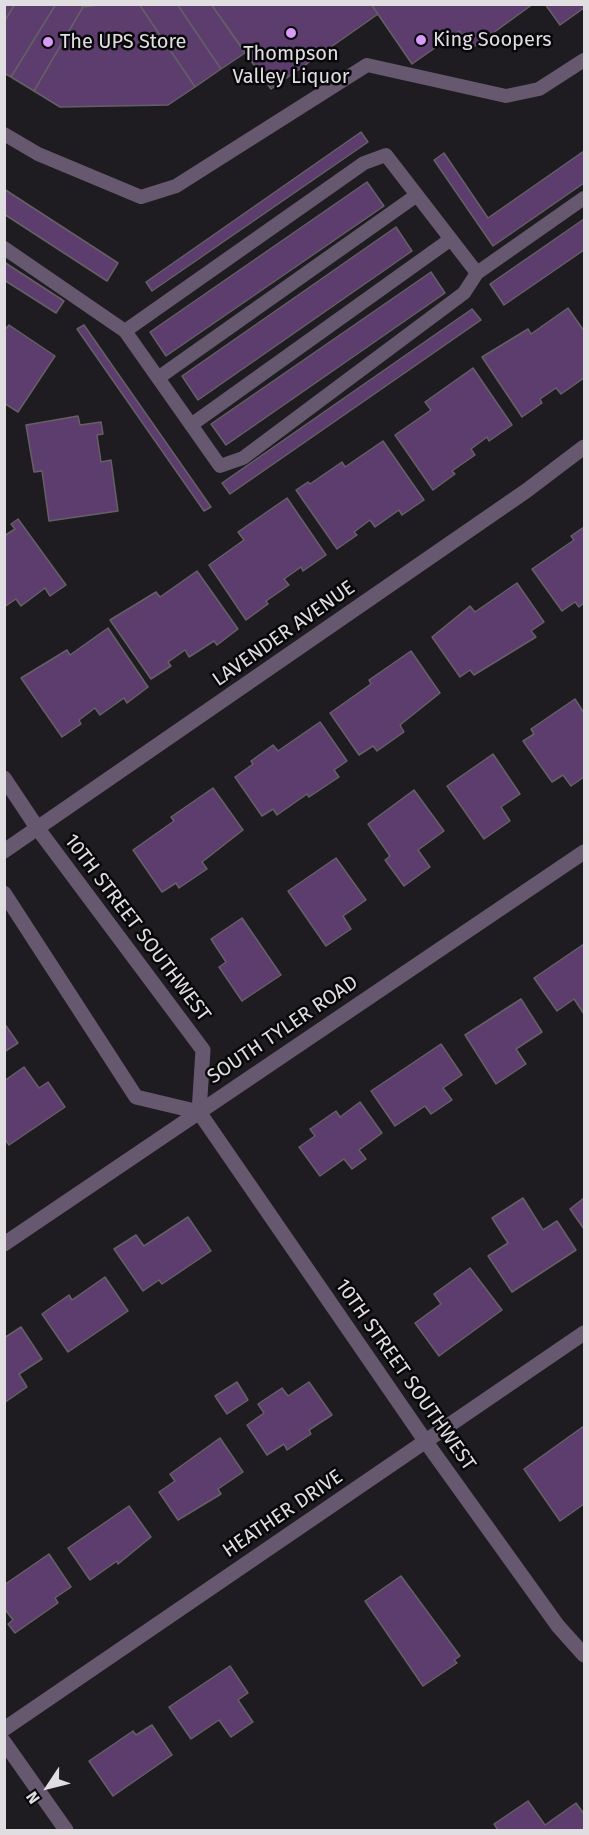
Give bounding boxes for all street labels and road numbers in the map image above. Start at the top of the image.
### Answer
street label: LAVENDER AVENUE [208,576,360,692]
street label: 10TH STREET SOUTHWEST [59,830,215,1026]
street label: SOUTH TYLER ROAD [203,971,363,1089]
street label: 10TH STREET SOUTHWEST [330,1275,480,1475]
street label: HEATHER DRIVE [218,1465,348,1563]

